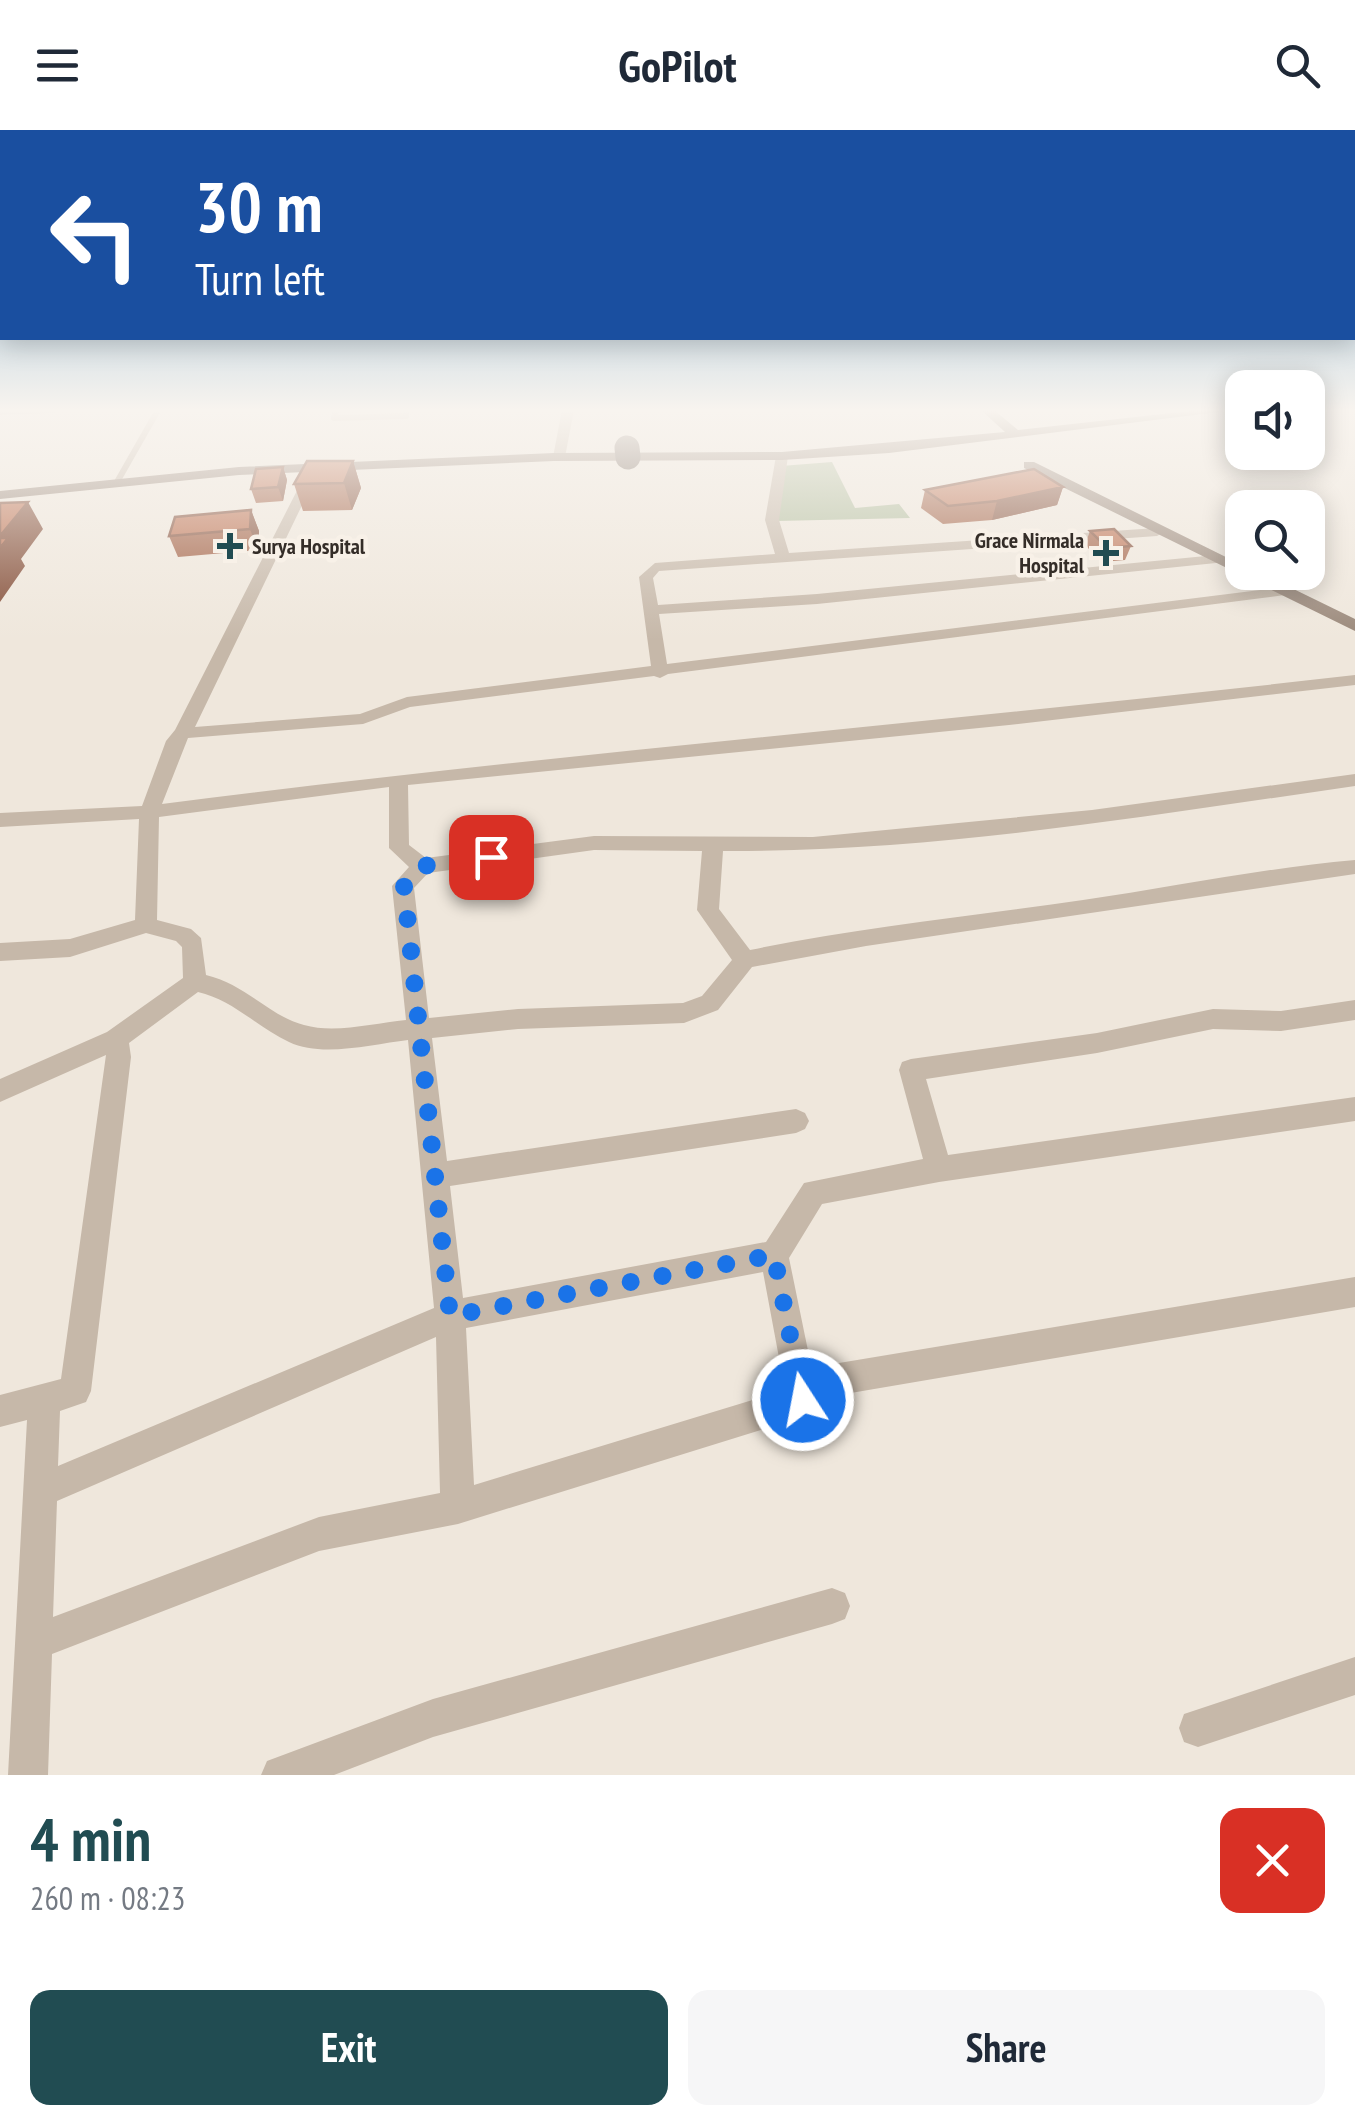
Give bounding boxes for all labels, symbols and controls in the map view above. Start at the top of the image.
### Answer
text: GoPilot [618,36,737,94]
icon: menu [30,38,85,93]
icon: search [1270,38,1325,93]
text: 30 m [195,161,323,251]
icon: left [30,170,160,300]
text: Turn left [195,249,325,307]
map controls [1225,370,1325,590]
button: sound [1225,370,1325,470]
button: search [1225,490,1325,590]
place label: Grace Nirmala Hospital [975,526,1085,579]
place label: Surya Hospital [252,532,366,560]
marker: Surya Hospital [217,533,243,559]
marker: Grace Nirmala Hospital [1093,540,1119,566]
pin [449,815,534,900]
icon: arrive [464,830,519,885]
position arrow [751,1348,855,1452]
text: 4 min [30,1800,151,1878]
button: close [1220,1808,1325,1913]
text: 260 m · 08:23 [30,1877,185,1919]
button: Exit [30,1990,668,2105]
button: Share [688,1990,1325,2105]

